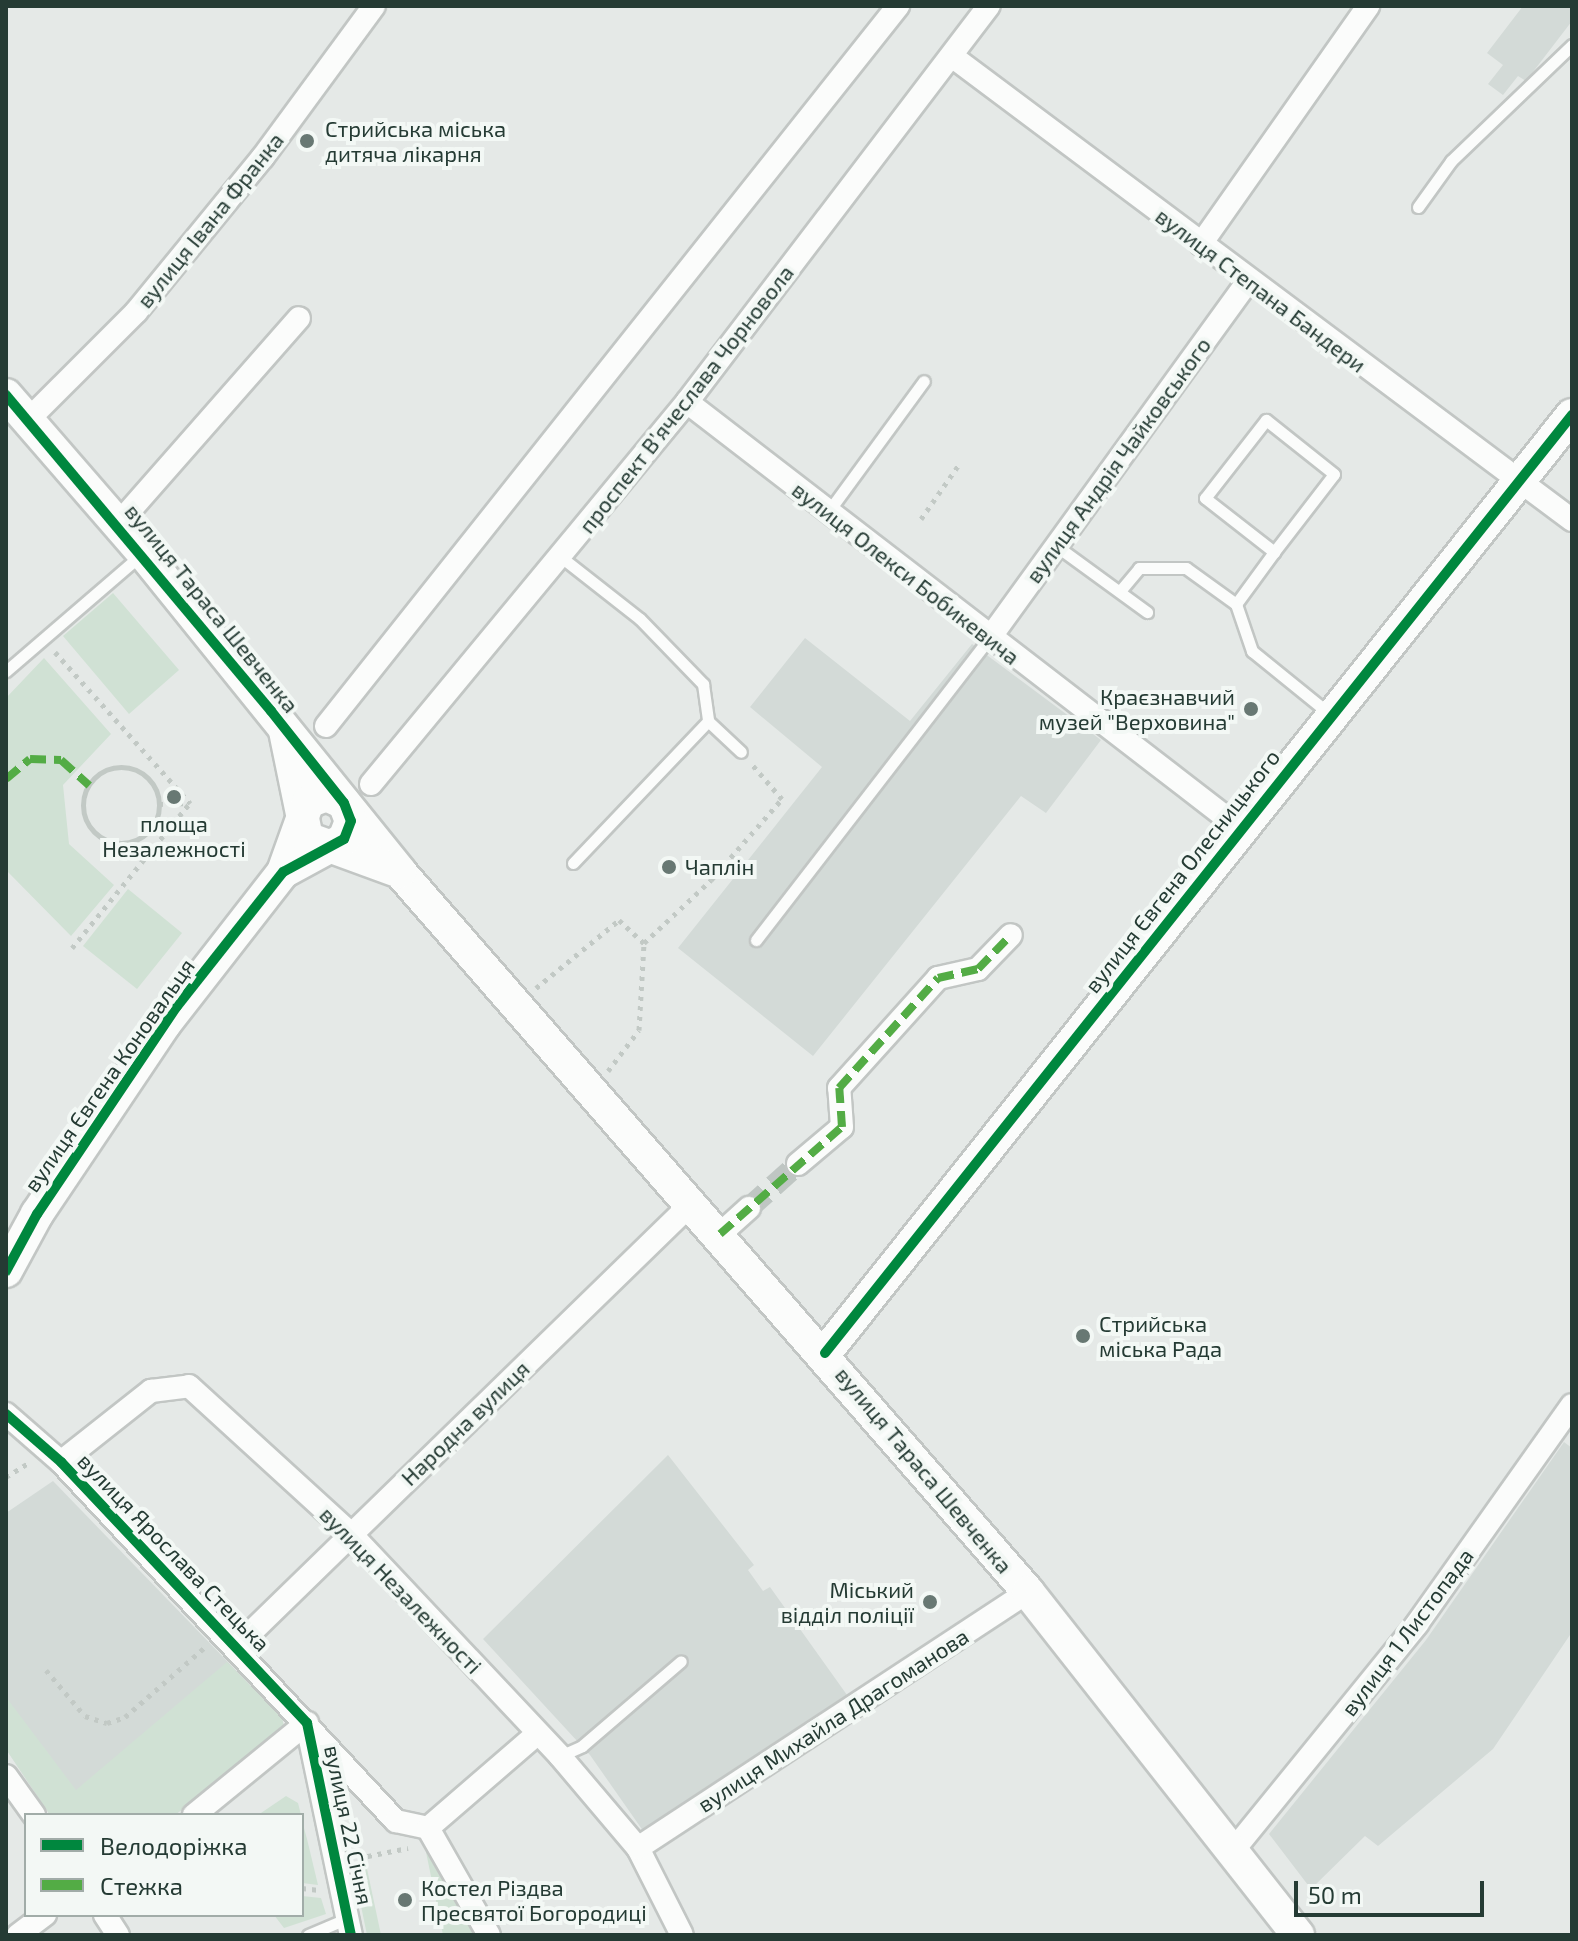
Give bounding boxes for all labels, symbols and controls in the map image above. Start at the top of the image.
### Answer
place label: Стрийська міська дитяча лікарня [325,115,506,166]
street label: вулиця Івана Франка [131,127,289,313]
marker: Стрийська міська дитяча лікарня [296,130,318,152]
street label: вулиця Степана Бандери [1151,202,1371,378]
street label: проспект Вʼячеслава Чорновола [573,260,799,538]
street label: вулиця Андрія Чайковського [1020,332,1216,588]
street label: вулиця Олекси Бобикевича [787,476,1025,670]
street label: вулиця Тараса Шевченка [120,498,304,718]
place label: Краєзнавчий музей "Верховина" [1039,683,1235,734]
marker: Краєзнавчий музей "Верховина" [1242,700,1260,718]
street label: вулиця Євгена Олесницького [1079,744,1285,998]
marker: площа Незалежності [165,788,183,806]
place label: площа Незалежності [102,810,246,862]
place label: Чаплін [685,854,754,880]
marker: Чаплін [660,858,678,876]
street label: вулиця Євгена Коновальця [18,953,200,1197]
place label: Стрийська міська Рада [1099,1310,1222,1362]
marker: Стрийська міська Рада [1074,1327,1092,1345]
street label: Народна вулиця [395,1355,535,1491]
street label: вулиця Тараса Шевченка [830,1362,1018,1578]
street label: вулиця Ярослава Стецька [72,1448,276,1656]
street label: вулиця Незалежності [314,1501,488,1679]
street label: вулиця 1 Листопада [1335,1543,1479,1721]
place label: Міський відділ поліції [781,1576,914,1628]
marker: Міський відділ поліції [921,1593,939,1611]
street label: вулиця Михайла Драгоманова [693,1622,973,1818]
street label: вулиця 22 Січня [319,1743,379,1907]
legend [24,1813,304,1917]
text: Велодоріжка [100,1831,247,1860]
scale bar [1298,1865,1488,1915]
text: Стежка [100,1871,183,1900]
place label: Костел Різдва Пресвятої Богородиці [421,1874,647,1926]
text: 50 m [1308,1880,1362,1909]
marker: Костел Різдва Пресвятої Богородиці [396,1891,414,1909]

